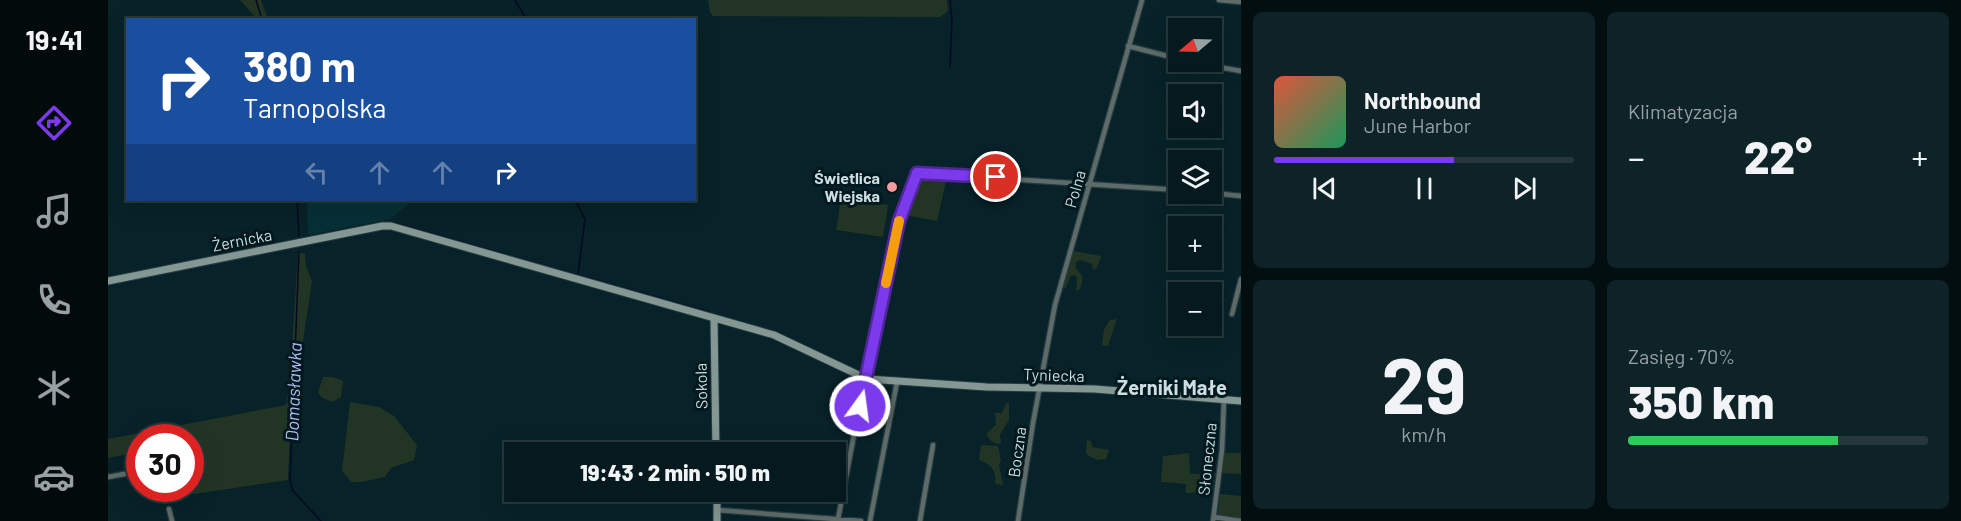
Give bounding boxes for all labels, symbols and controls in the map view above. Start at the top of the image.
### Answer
north arrow [1168,18,1222,72]
map controls [1168,18,1222,336]
text: 19:41 [25,23,83,55]
text: 380 m [243,40,356,90]
icon: right [144,42,222,120]
button: sound [1168,84,1222,138]
text: Northbound [1364,87,1481,113]
text: Tarnopolska [243,91,386,123]
text: Klimatyzacja [1628,99,1738,123]
icon: directions [33,102,75,144]
text: June Harbor [1364,113,1471,137]
text: 22° [1744,129,1812,183]
text: − [1628,137,1645,177]
text: + [1911,137,1928,177]
button: layers [1168,150,1222,204]
pin [970,151,1021,202]
icon: left [300,156,333,189]
icon: ahead [363,156,396,189]
icon: ahead [426,156,459,189]
icon: right [489,156,522,189]
icon: arrive [979,160,1012,193]
place label: Świetlica Wiejska [814,168,880,205]
street label: Polna [1060,168,1089,210]
icon: previous [1308,172,1341,205]
icon: pause [1408,172,1441,205]
icon: next [1508,172,1541,205]
marker: Świetlica Wiejska [885,180,899,194]
icon: music [33,190,75,232]
button: + [1168,216,1222,270]
street label: Żernicka [211,224,273,255]
icon: phone [33,279,75,321]
button: − [1168,282,1222,336]
text: 29 [1381,336,1467,430]
water label: Domasławka [280,342,306,442]
text: Zasięg · 70% [1628,344,1735,368]
street label: Sokola [691,363,710,409]
street label: Tyniecka [1023,364,1085,385]
icon: climate [33,367,75,409]
position arrow [828,374,892,438]
text: 350 km [1628,374,1774,428]
district label: Żerniki Małe [1117,375,1227,399]
street label: Słoneczna [1193,422,1220,496]
text: km/h [1401,422,1447,446]
speed limit sign: 30 [126,424,204,502]
street label: Boczna [1004,425,1029,479]
icon: car [33,456,75,498]
text: 19:43 · 2 min · 510 m [580,459,770,485]

